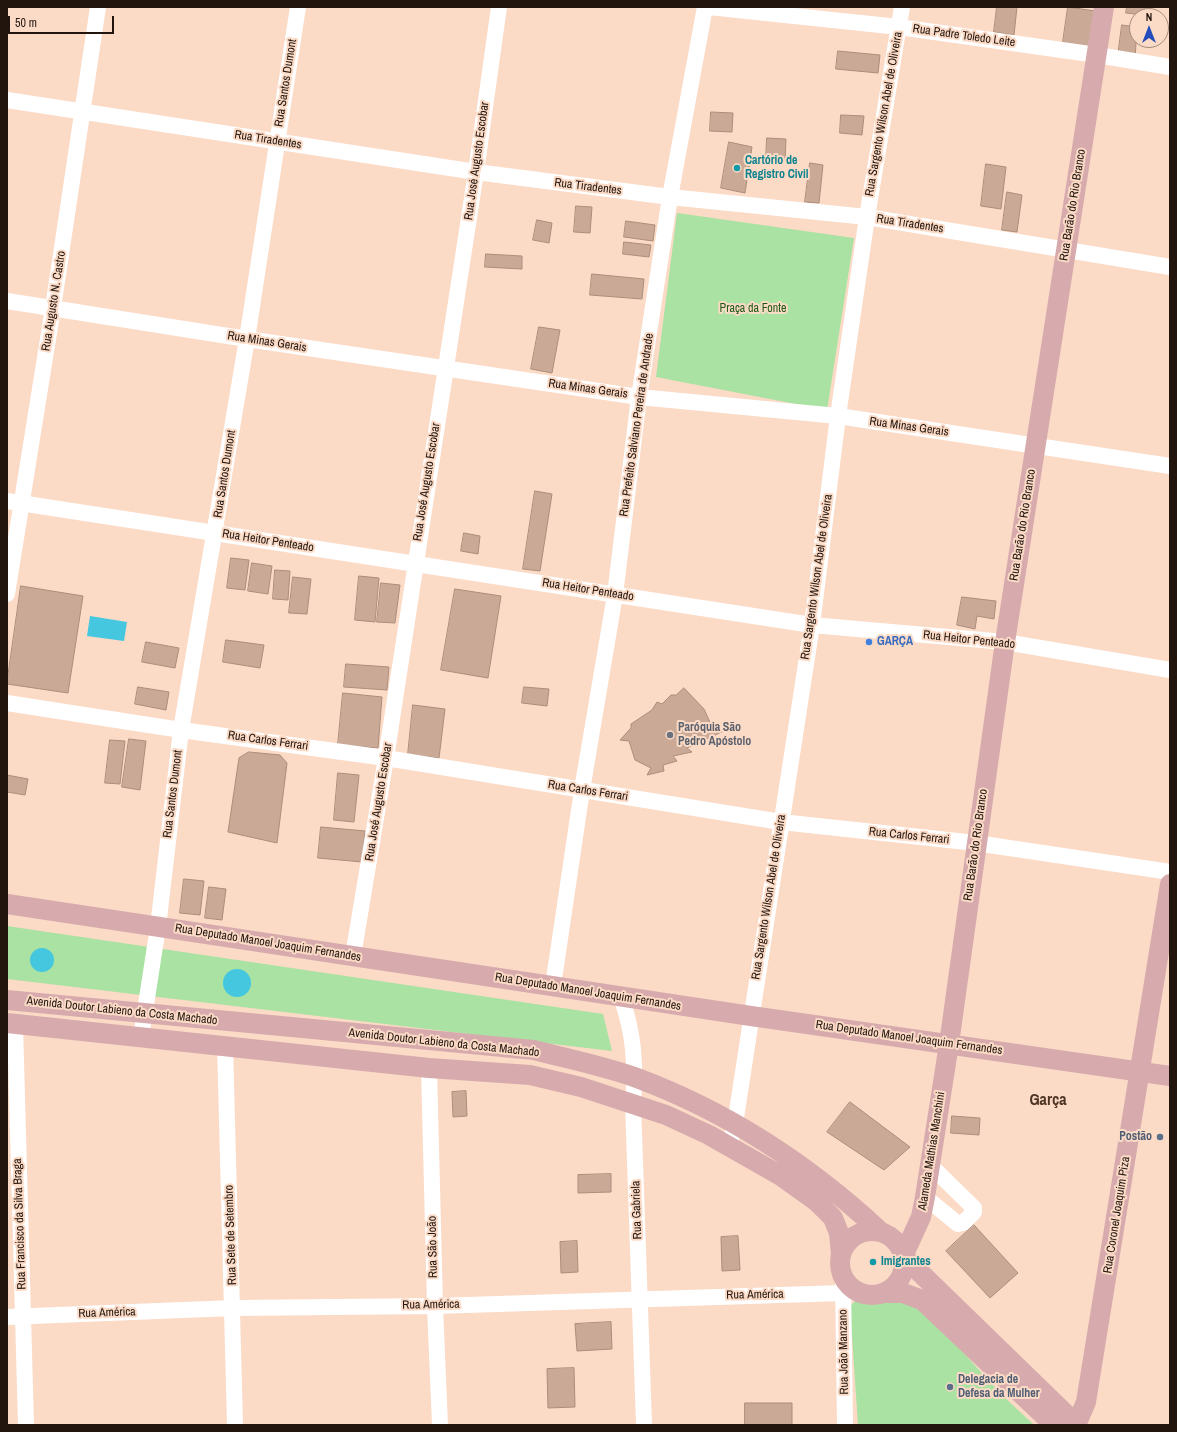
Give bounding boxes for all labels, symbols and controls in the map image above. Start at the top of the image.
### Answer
scale bar [10,8,116,34]
north arrow [1129,8,1169,48]
text: N [1146,10,1152,24]
text: 50 m [15,15,37,31]
street label: Rua Padre Toledo Leite [912,22,1016,50]
street label: Rua Sargento Wilson Abel de Oliveira [862,31,906,197]
street label: Rua Santos Dumont [272,38,300,128]
street label: Rua José Augusto Escobar [462,101,492,221]
street label: Rua Tiradentes [233,128,303,152]
street label: Rua Barão do Rio Branco [1057,148,1089,262]
place label: Cartório de Registro Civil [745,154,808,182]
marker: Cartório de Registro Civil [732,163,742,173]
street label: Rua Tiradentes [554,176,622,198]
street label: Rua Tiradentes [875,212,945,236]
street label: Rua Augusto N. Castro [39,250,69,352]
park label: Praça da Fonte [720,302,786,316]
street label: Rua Minas Gerais [226,329,308,355]
street label: Rua Prefeito Salviano Pereira de Andrade [617,332,657,518]
street label: Rua Minas Gerais [547,376,629,402]
street label: Rua Minas Gerais [868,414,950,440]
street label: Rua José Augusto Escobar [411,422,443,542]
street label: Rua Santos Dumont [211,429,239,519]
street label: Rua Barão do Rio Branco [1007,468,1039,582]
street label: Rua Sargento Wilson Abel de Oliveira [798,493,836,661]
street label: Rua Heitor Penteado [221,527,315,555]
street label: Rua Heitor Penteado [541,576,635,604]
street label: Rua Heitor Penteado [922,628,1016,652]
place label: GARÇA [877,635,913,649]
marker: GARÇA [864,637,874,647]
place label: Paróquia São Pedro Apóstolo [678,721,751,749]
street label: Rua Carlos Ferrari [227,728,309,754]
marker: Paróquia São Pedro Apóstolo [665,730,675,740]
street label: Rua José Augusto Escobar [363,742,395,862]
street label: Rua Santos Dumont [160,749,186,839]
street label: Rua Carlos Ferrari [547,778,629,804]
street label: Rua Barão do Rio Branco [961,788,991,902]
street label: Rua Sargento Wilson Abel de Oliveira [749,813,789,981]
street label: Rua Carlos Ferrari [868,825,950,847]
street label: Rua Deputado Manoel Joaquim Fernandes [174,921,362,965]
street label: Rua Deputado Manoel Joaquim Fernandes [494,970,682,1014]
street label: Avenida Doutor Labieno da Costa Machado [26,994,218,1028]
street label: Rua Deputado Manoel Joaquim Fernandes [815,1018,1003,1058]
street label: Avenida Doutor Labieno da Costa Machado [348,1026,540,1060]
street label: Alameda Mathias Manchini [916,1091,948,1211]
district label: Garça [1029,1091,1067,1111]
place label: Postão [1119,1130,1152,1144]
marker: Postão [1155,1132,1165,1142]
street label: Rua Coronel Joaquim Piza [1101,1156,1133,1274]
street label: Rua Francisco da Silva Braga [11,1158,29,1290]
street label: Rua Gabriela [629,1181,645,1239]
street label: Rua Sete de Setembro [222,1185,240,1285]
street label: Rua São João [425,1216,441,1278]
place label: Imigrantes [881,1255,931,1269]
marker: Imigrantes [868,1257,878,1267]
street label: Rua América [726,1287,784,1303]
street label: Rua América [402,1297,460,1313]
street label: Rua América [78,1305,136,1321]
street label: Rua João Manzano [836,1309,852,1395]
place label: Delegacia de Defesa da Mulher [958,1373,1039,1401]
marker: Delegacia de Defesa da Mulher [945,1382,955,1392]

